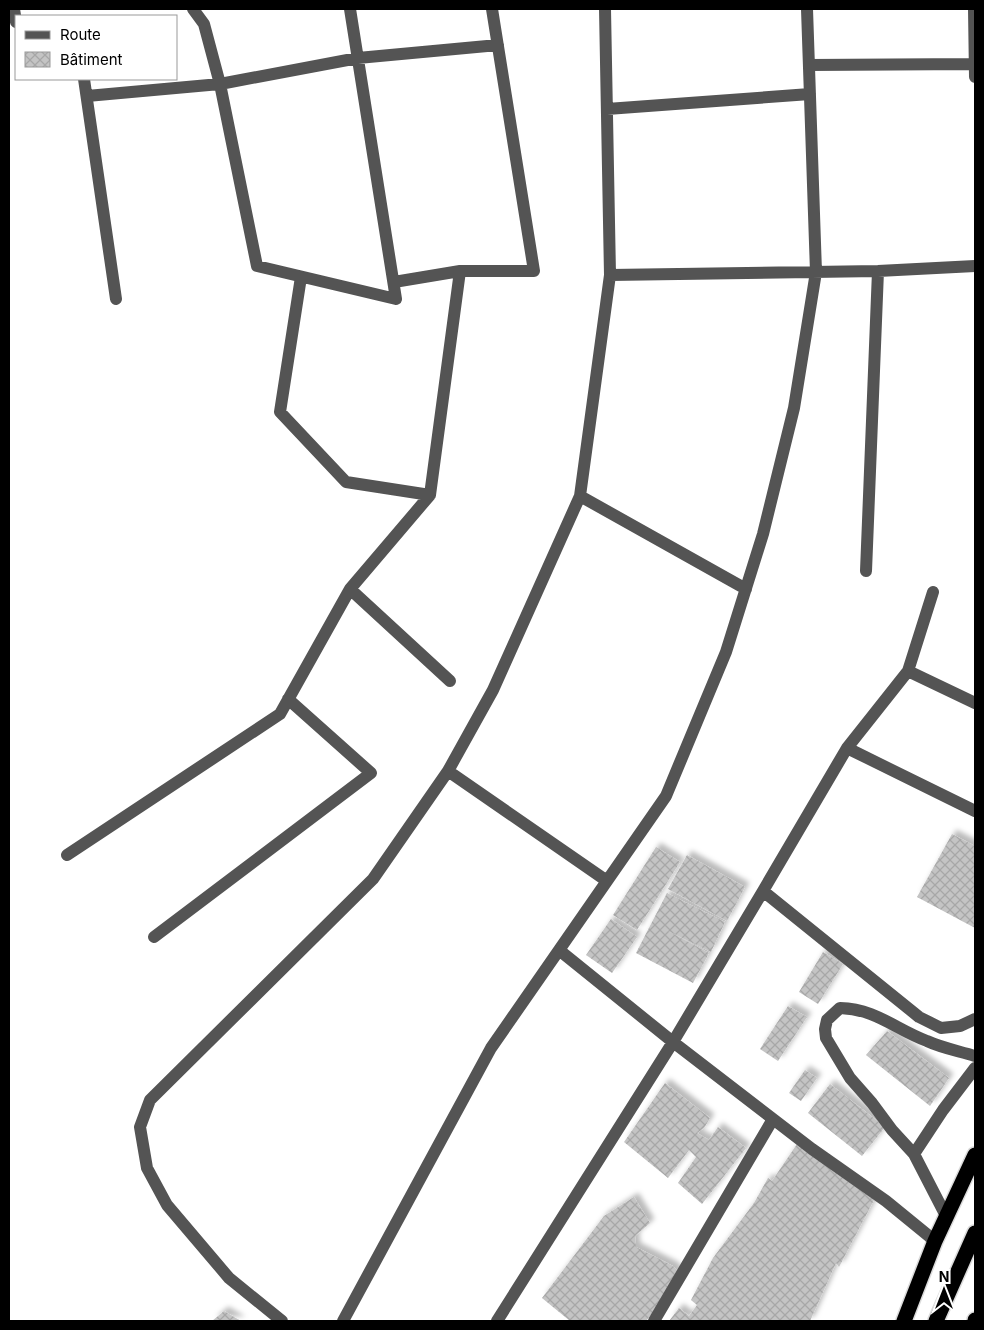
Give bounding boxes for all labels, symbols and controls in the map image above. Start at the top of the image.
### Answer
legend [15,15,178,80]
text: Route [60,25,101,44]
text: Bâtiment [60,50,123,69]
north arrow [919,1265,969,1315]
text: N [939,1268,949,1285]

